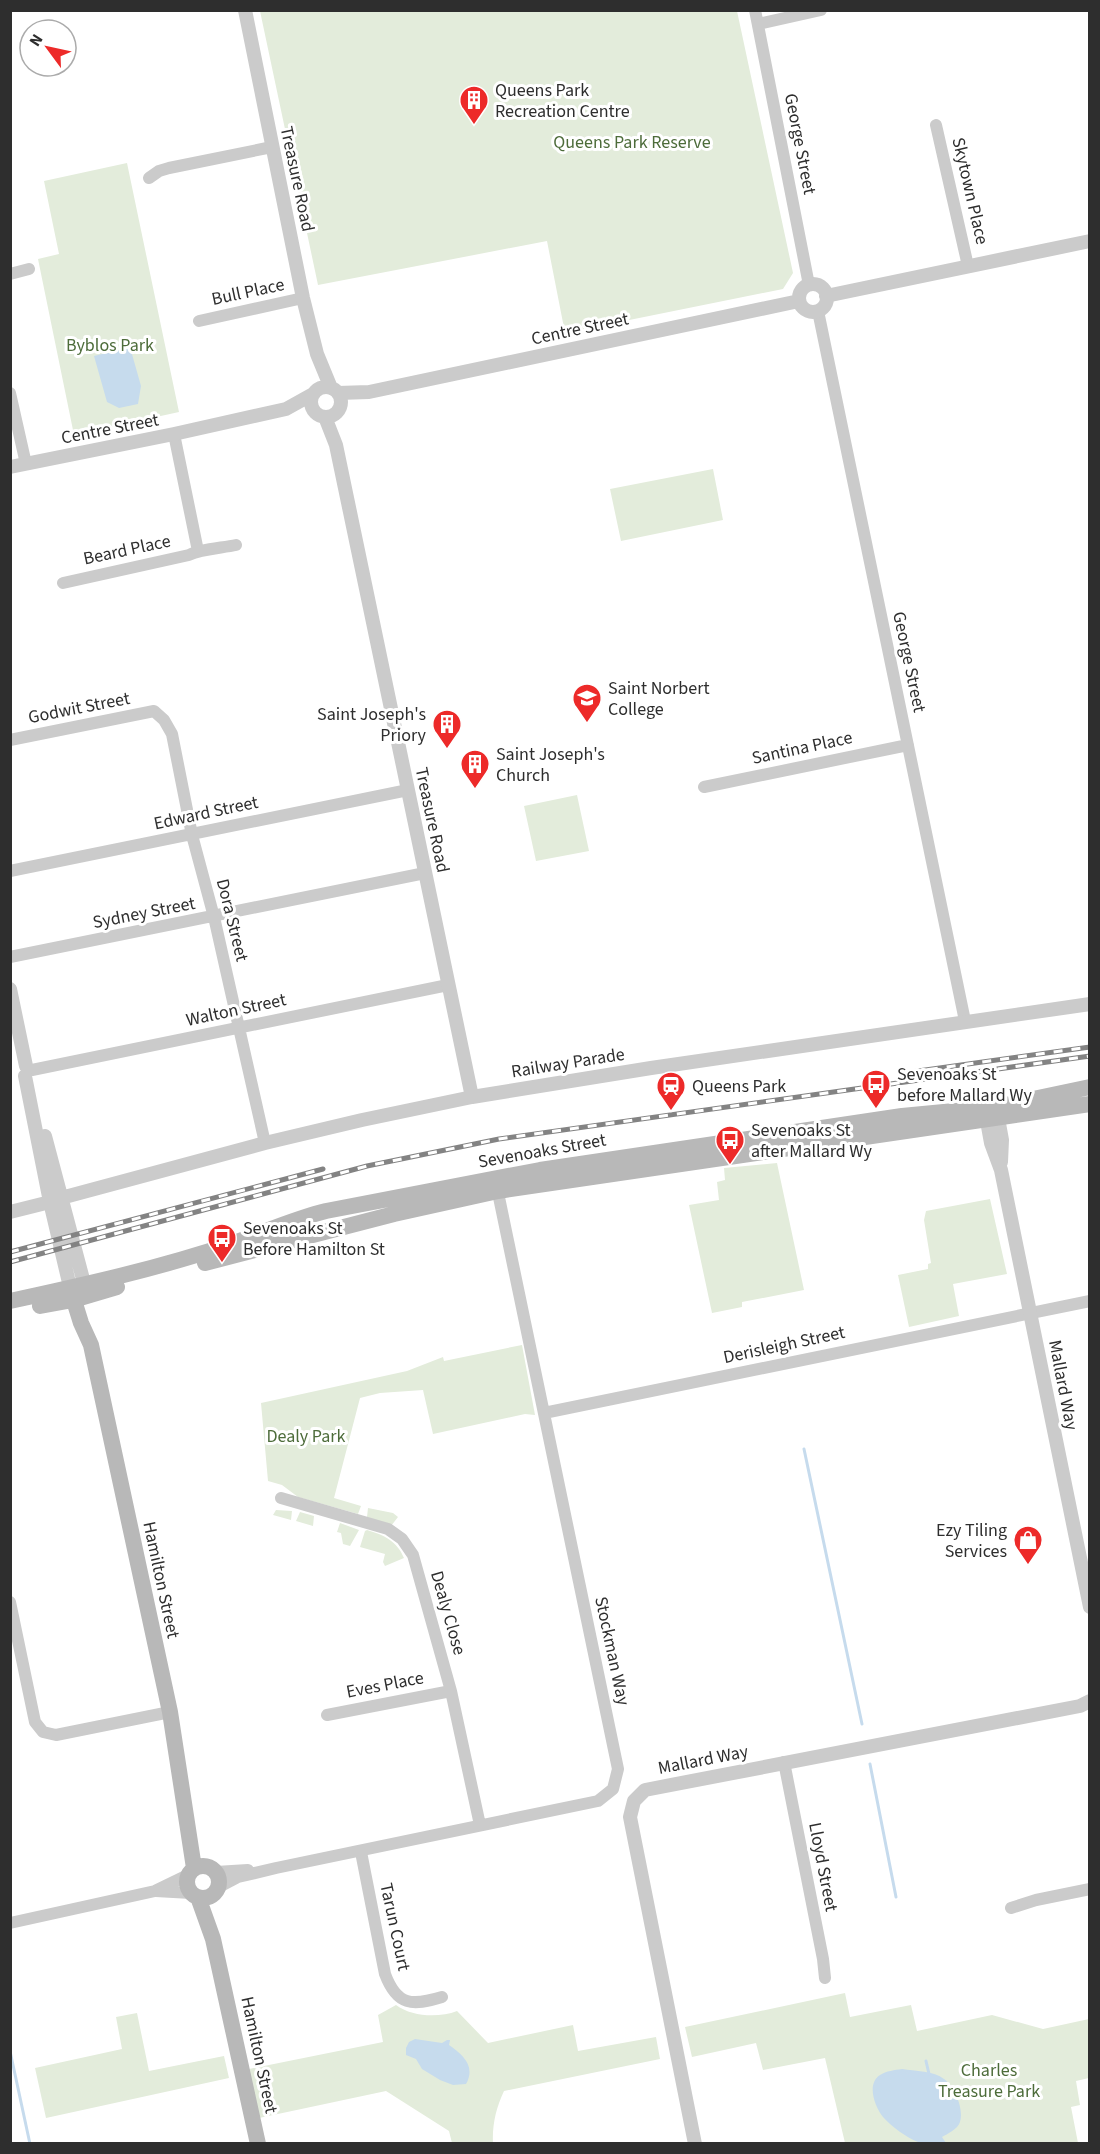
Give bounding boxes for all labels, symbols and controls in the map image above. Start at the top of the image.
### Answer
north arrow [18,18,78,78]
text: N [24,30,48,51]
place label: Queens Park Recreation Centre [495,78,630,124]
building icon: Queens Park Recreation Centre [458,84,490,126]
street label: George Street [778,91,822,197]
street label: Treasure Road [274,124,320,234]
park label: Queens Park Reserve [553,130,711,155]
street label: Skytown Place [946,135,995,247]
street label: Bull Place [209,272,287,312]
street label: Centre Street [529,306,631,352]
park label: Byblos Park [66,333,154,358]
street label: Centre Street [59,407,161,451]
street label: Beard Place [81,529,173,571]
street label: George Street [886,609,932,715]
place label: Saint Norbert College [608,676,710,722]
school or university icon: Saint Norbert College [571,682,603,724]
street label: Godwit Street [26,686,132,730]
place label: Saint Joseph's Priory [317,702,427,748]
building icon: Saint Joseph's Priory [431,708,463,750]
street label: Santina Place [749,725,855,771]
place label: Saint Joseph's Church [496,742,605,788]
building icon: Saint Joseph's Church [459,748,491,790]
street label: Treasure Road [409,765,455,875]
street label: Edward Street [152,790,260,836]
street label: Dora Street [210,876,254,964]
street label: Sydney Street [91,891,197,935]
street label: Walton Street [184,987,288,1033]
street label: Railway Parade [510,1042,627,1084]
place label: Sevenoaks St before Mallard Wy [897,1062,1032,1108]
bus stop icon: Sevenoaks St before Mallard Wy [860,1068,892,1110]
station icon: Queens Park [655,1070,687,1112]
place label: Queens Park [692,1074,786,1099]
place label: Sevenoaks St after Mallard Wy [751,1118,873,1164]
bus stop icon: Sevenoaks St after Mallard Wy [714,1124,746,1166]
street label: Sevenoaks Street [476,1127,608,1175]
place label: Sevenoaks St Before Hamilton St [243,1216,385,1262]
bus stop icon: Sevenoaks St Before Hamilton St [206,1222,238,1264]
street label: Derisleigh Street [721,1320,847,1370]
street label: Mallard Way [1042,1338,1084,1433]
park label: Dealy Park [266,1424,346,1449]
place label: Ezy Tiling Services [936,1518,1007,1564]
street label: Hamilton Street [136,1519,186,1641]
shop icon: Ezy Tiling Services [1012,1524,1044,1566]
street label: Dealy Close [424,1568,472,1658]
street label: Stockman Way [588,1594,636,1708]
street label: Eves Place [344,1665,426,1705]
street label: Mallard Way [656,1739,751,1781]
street label: Lloyd Street [802,1820,844,1914]
street label: Tarun Court [374,1881,416,1973]
street label: Hamilton Street [234,1994,284,2116]
park label: Charles Treasure Park [938,2058,1040,2104]

